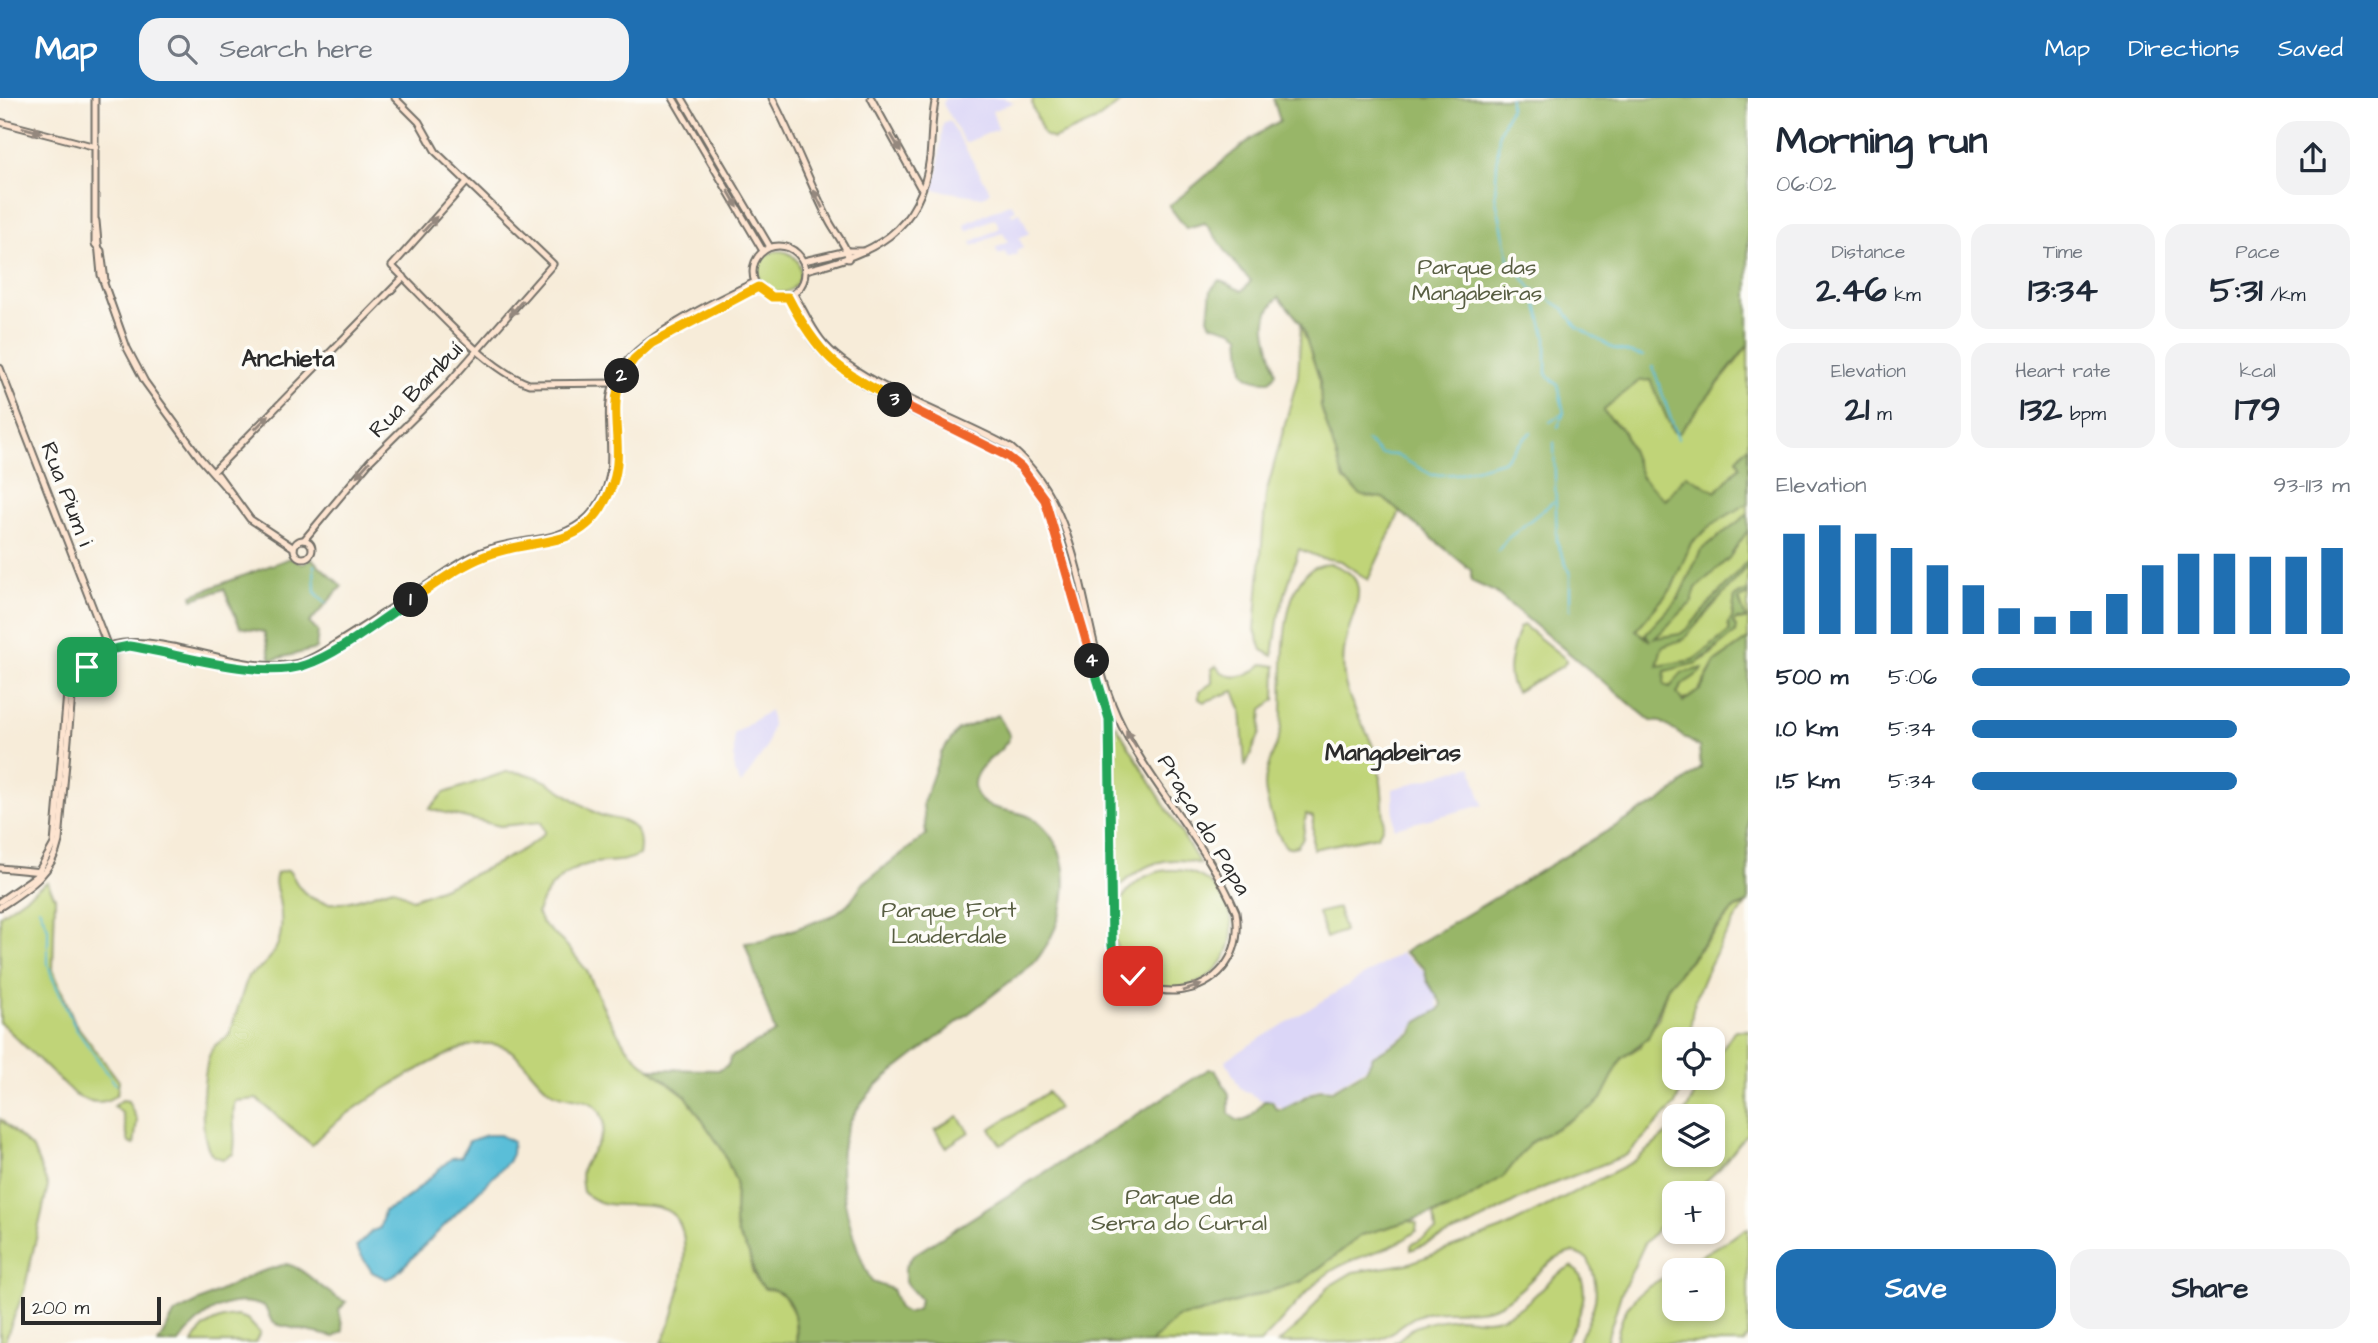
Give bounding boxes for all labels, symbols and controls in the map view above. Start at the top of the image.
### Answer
search box [139,18,629,81]
text: Map [35,26,97,72]
icon: search [163,30,201,68]
text: Search here [219,31,373,67]
text: Map [2045,32,2090,66]
text: Directions [2128,32,2240,66]
text: Saved [2278,32,2343,66]
text: Morning run [1776,116,1988,168]
button: share [2276,121,2350,195]
one-way arrow [21,125,43,136]
one-way arrow [889,134,902,153]
text: 06:02 [1776,168,1836,200]
one-way arrow [812,189,823,209]
one-way arrow [727,190,739,209]
one-way arrow [422,215,438,233]
text: Distance [1831,239,1905,266]
text: Time [2043,239,2083,266]
text: Pace [2236,239,2280,266]
park label: Parque das Mangabeiras [1412,251,1542,310]
text: 2.46 [1816,266,1887,315]
text: 13:34 [2028,266,2098,315]
text: 5:31 [2210,266,2263,315]
text: km [1887,282,1921,309]
text: /km [2263,282,2305,309]
one-way arrow [509,299,524,316]
street label: Rua Bambuí [362,334,471,445]
district label: Anchieta [242,342,335,376]
pin: 2 [604,358,640,394]
text: Elevation [1831,358,1906,385]
text: Heart rate [2015,358,2111,385]
text: kcal [2239,358,2276,385]
text: 2 [616,362,627,389]
pin: 3 [878,382,912,418]
text: 21 [1845,385,1869,434]
text: 132 [2020,385,2062,434]
text: 179 [2235,385,2281,434]
text: 3 [890,386,899,413]
text: m [1869,401,1892,428]
text: bpm [2062,401,2106,428]
one-way arrow [253,414,269,431]
street label: Rua Pium i [32,437,102,551]
one-way arrow [355,460,371,478]
text: Elevation [1776,469,1867,501]
text: 93–113 m [2273,469,2350,501]
pin: 1 [394,582,428,618]
text: 1 [409,586,412,613]
pin [57,637,117,697]
pin: 4 [1074,644,1110,678]
text: 4 [1085,647,1098,674]
icon: arrive [68,648,106,686]
text: 500 m [1776,661,1848,693]
text: 5:06 [1888,661,1937,693]
text: 1.0 km [1776,713,1838,745]
text: 5:34 [1888,713,1935,745]
one-way arrow [1124,729,1137,748]
district label: Mangabeiras [1325,736,1461,771]
street label: Praça do Papa [1149,748,1259,902]
text: 1.5 km [1776,765,1840,797]
text: 5:34 [1888,765,1935,797]
park label: Parque Fort Lauderdale [881,894,1017,952]
pin [1103,946,1163,1006]
icon: check [1114,957,1152,995]
one-way arrow [1181,983,1202,993]
map controls [1662,1027,1725,1321]
button: locate [1662,1027,1725,1090]
button: layers [1662,1104,1725,1167]
park label: Parque da Serra do Curral [1091,1181,1267,1239]
button: + [1662,1181,1725,1244]
button: Save [1776,1249,2056,1329]
button: Share [2070,1249,2350,1329]
button: − [1662,1258,1725,1321]
scale bar [21,1294,161,1326]
text: 200 m [32,1295,89,1322]

